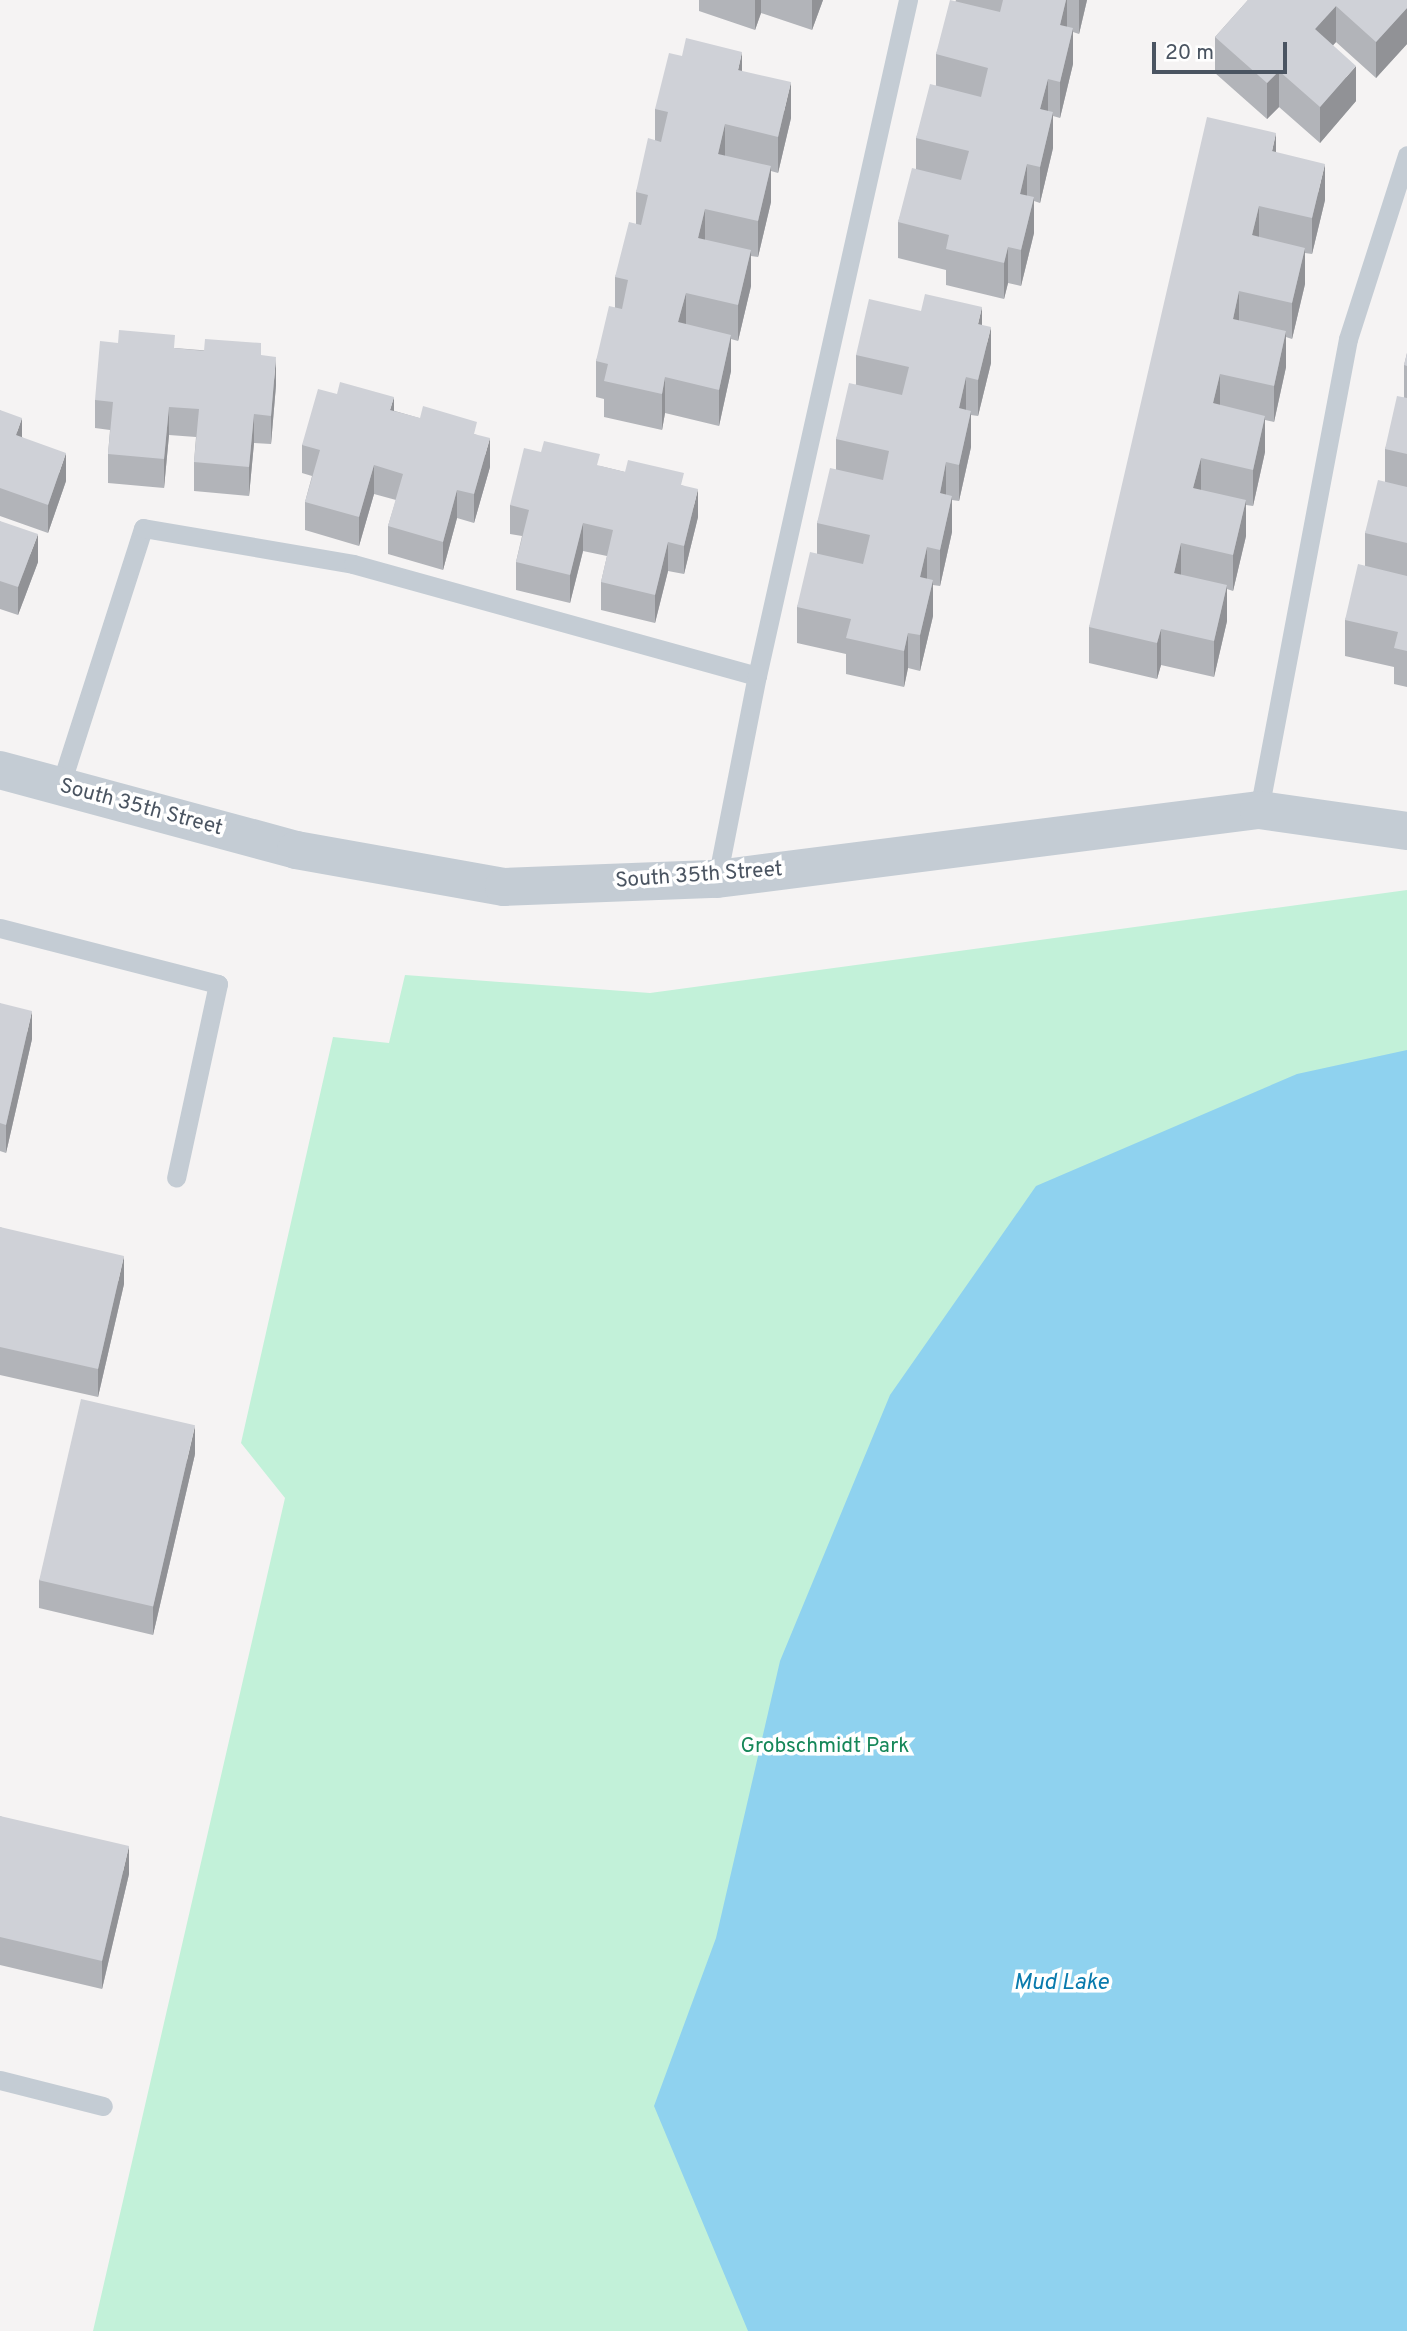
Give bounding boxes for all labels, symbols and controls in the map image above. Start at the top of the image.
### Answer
scale bar [1155,28,1290,72]
text: 20 m [1165,40,1214,67]
street label: South 35th Street [57,774,225,842]
street label: South 35th Street [614,858,784,894]
park label: Grobschmidt Park [741,1734,909,1760]
water label: Mud Lake [1014,1970,1108,1998]

